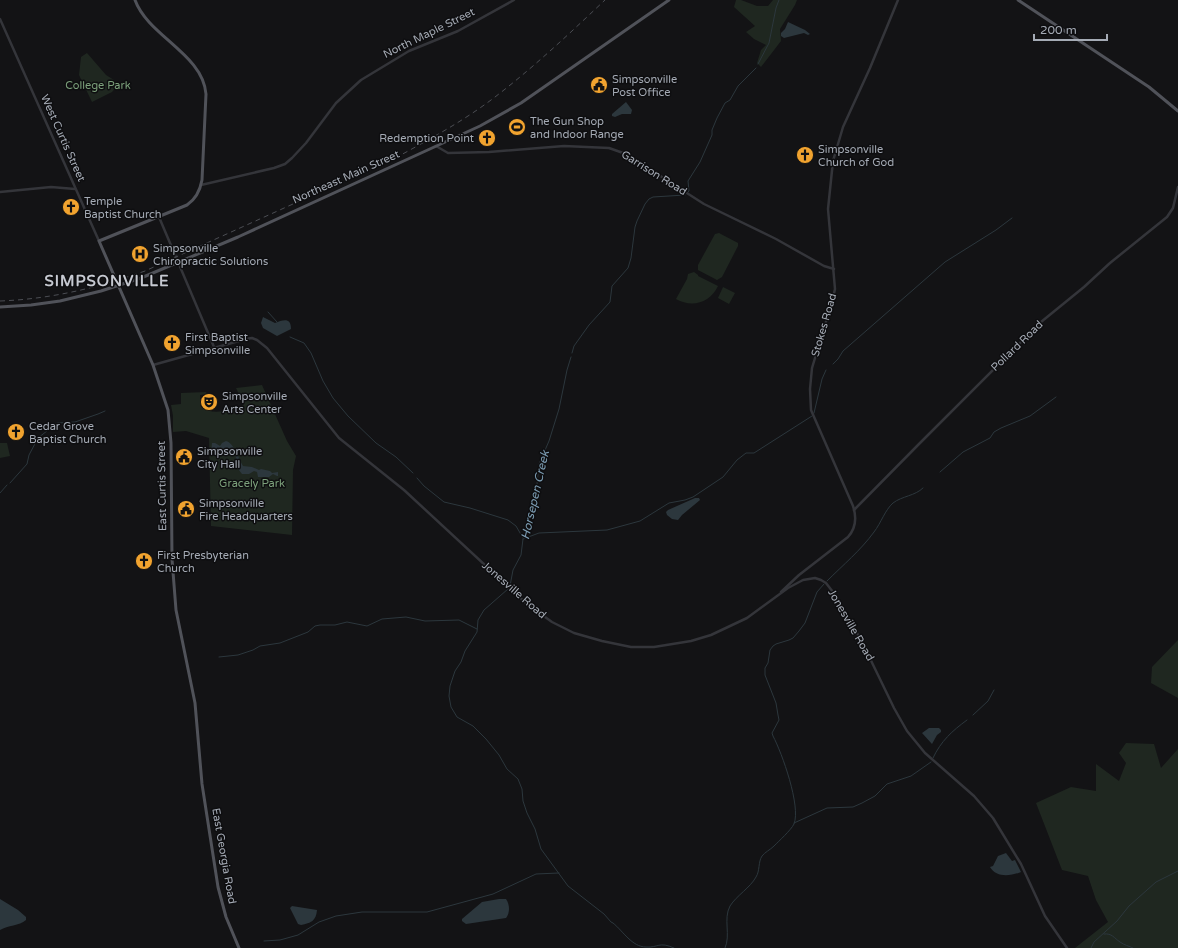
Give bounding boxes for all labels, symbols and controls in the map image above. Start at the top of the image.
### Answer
street label: North Maple Street [381,5,477,61]
scale bar [1034,16,1107,42]
text: 200 m [1040,23,1077,37]
place label: Simpsonville Post Office [612,73,677,99]
public building icon: Simpsonville Post Office [589,75,609,95]
park label: College Park [65,79,131,92]
street label: West Curtis Street [38,92,88,184]
place label: The Gun Shop and Indoor Range [530,115,624,141]
sports icon: The Gun Shop and Indoor Range [507,117,527,137]
church icon: Redemption Point [477,128,497,148]
place label: Redemption Point [379,132,474,145]
place label: Simpsonville Church of God [818,143,894,169]
church icon: Simpsonville Church of God [795,145,815,165]
street label: Northeast Main Street [290,148,402,206]
street label: Garrison Road [619,148,689,198]
place label: Temple Baptist Church [84,195,162,221]
church icon: Temple Baptist Church [61,197,81,217]
place label: Simpsonville Chiropractic Solutions [153,242,268,268]
hospital icon: Simpsonville Chiropractic Solutions [130,244,150,264]
district label: SIMPSONVILLE [44,272,170,290]
street label: Stokes Road [809,292,839,358]
street label: Pollard Road [988,318,1046,374]
place label: First Baptist Simpsonville [185,331,250,357]
church icon: First Baptist Simpsonville [162,333,182,353]
place label: Simpsonville Arts Center [222,390,287,416]
theatre icon: Simpsonville Arts Center [199,392,219,412]
place label: Cedar Grove Baptist Church [29,420,107,446]
church icon: Cedar Grove Baptist Church [6,422,26,442]
street label: East Curtis Street [155,441,169,531]
place label: Simpsonville City Hall [197,445,262,471]
public building icon: Simpsonville City Hall [174,447,194,467]
water label: Horsepen Creek [518,448,552,541]
park label: Gracely Park [219,477,285,490]
place label: Simpsonville Fire Headquarters [199,497,293,523]
public building icon: Simpsonville Fire Headquarters [176,499,196,519]
place label: First Presbyterian Church [157,549,249,575]
church icon: First Presbyterian Church [134,551,154,571]
street label: Jonesville Road [479,559,549,621]
street label: Jonesville Road [825,587,877,663]
street label: East Georgia Road [209,807,239,905]

